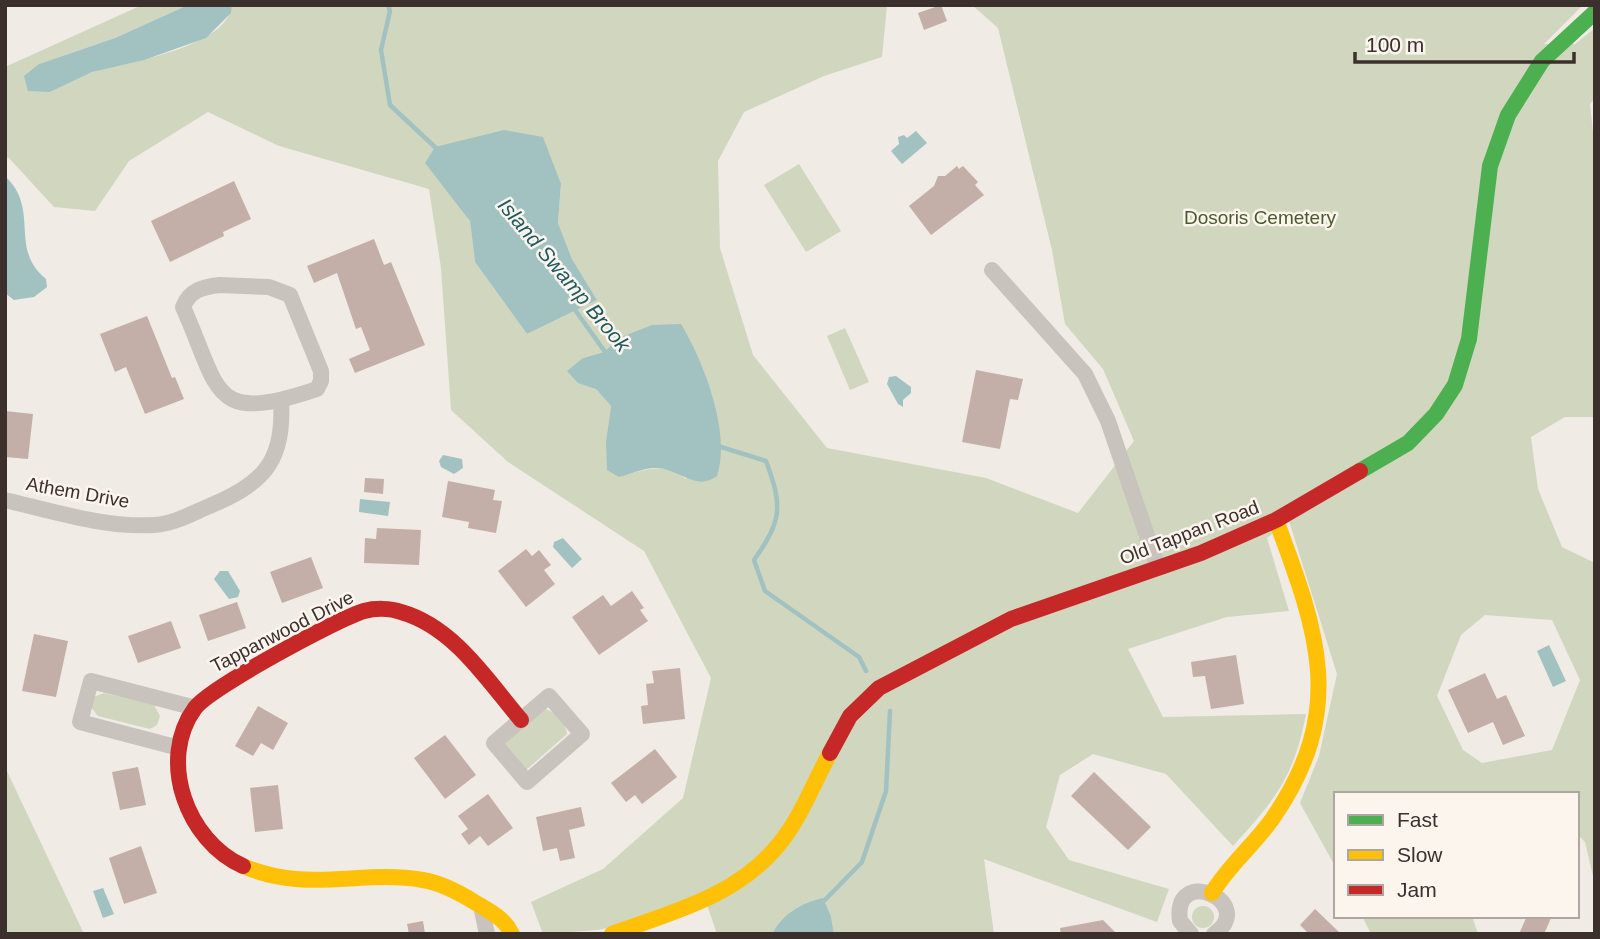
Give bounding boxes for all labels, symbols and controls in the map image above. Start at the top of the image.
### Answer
scale bar [1355,21,1574,65]
text: 100 m [1366,33,1424,56]
water label: Island Swamp Brook [494,194,636,357]
park label: Dosoris Cemetery [1184,207,1337,228]
street label: Athem Drive [25,473,131,512]
street label: Old Tappan Road [1117,496,1262,569]
street label: Tappanwood Drive [207,586,357,677]
legend [1334,792,1579,918]
text: Fast [1397,808,1438,831]
text: Slow [1397,843,1443,866]
text: Jam [1397,878,1437,901]

